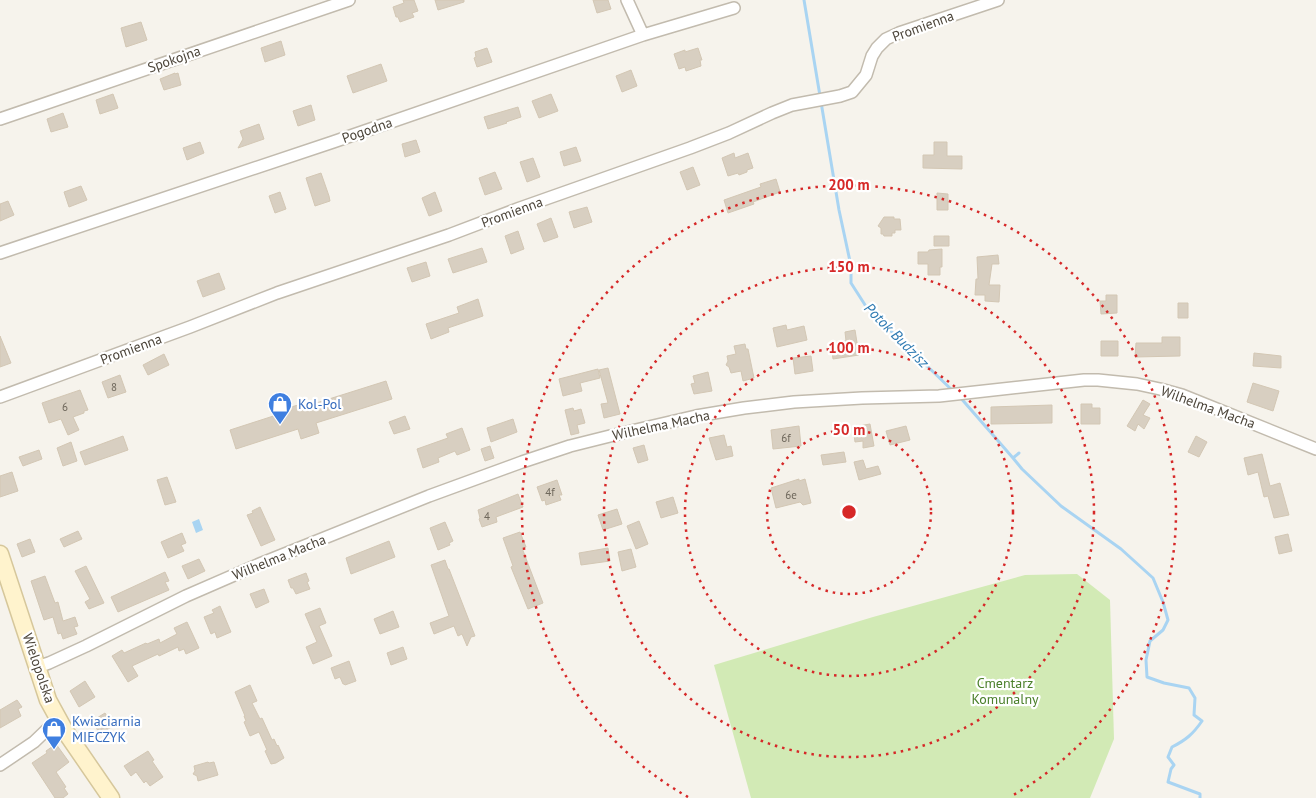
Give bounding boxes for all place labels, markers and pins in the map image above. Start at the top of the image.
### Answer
shop icon: Kol-Pol [267,391,293,425]
place label: Kol-Pol [298,395,341,413]
centre of rings [840,503,858,521]
place label: Kwiaciarnia MIECZYK [72,712,141,746]
shop icon: Kwiaciarnia MIECZYK [41,716,67,750]

